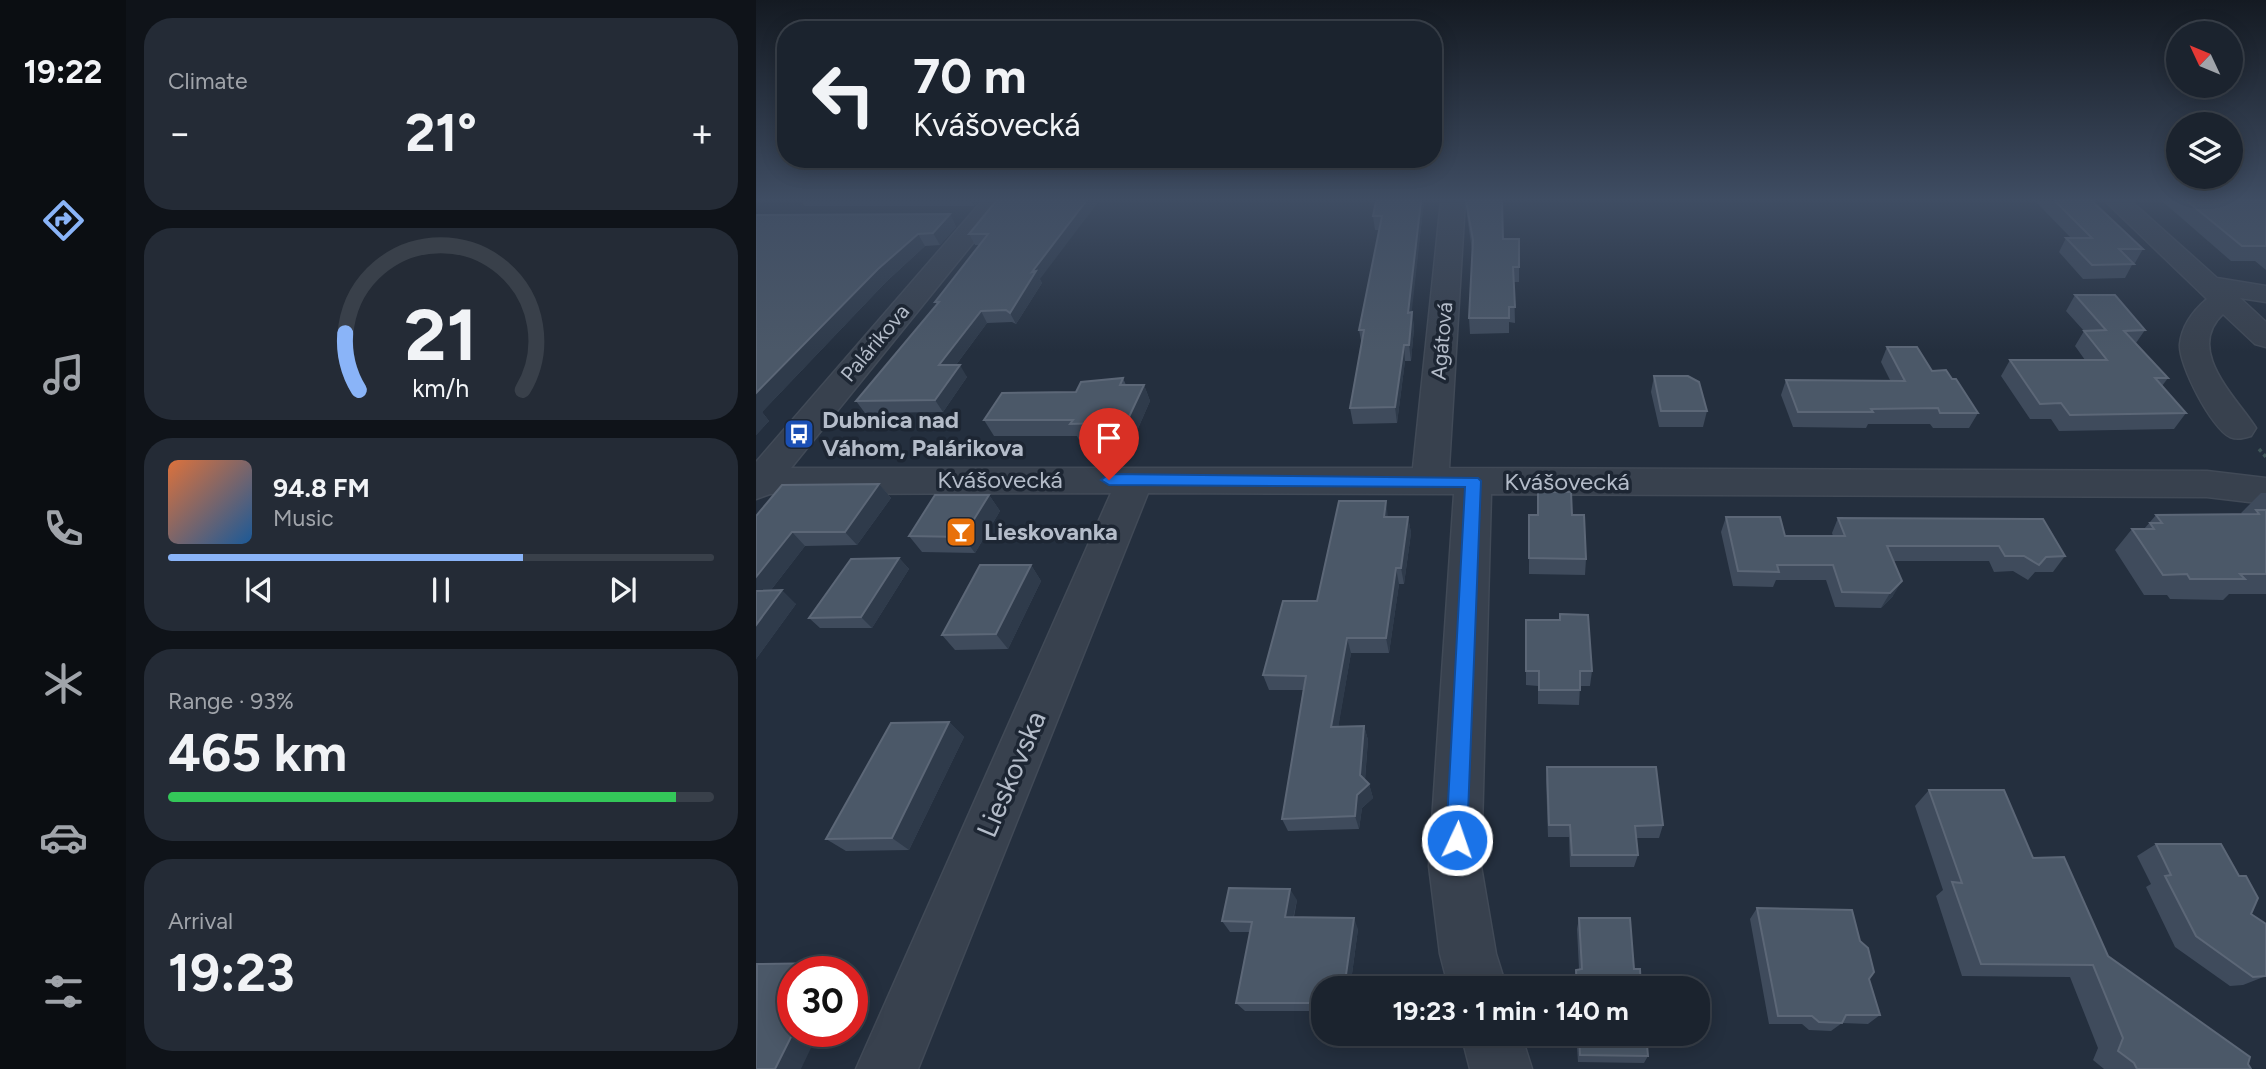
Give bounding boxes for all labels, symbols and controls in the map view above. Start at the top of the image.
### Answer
north arrow [2166,21,2244,98]
map controls [2166,21,2243,189]
text: 70 m [913,46,1026,105]
icon: left [798,49,889,140]
text: 19:22 [24,53,102,91]
text: Climate [168,67,247,95]
text: 21° [405,102,477,164]
text: Kvášovecká [913,106,1081,144]
text: − [168,110,192,156]
text: + [690,110,714,156]
button: layers [2166,112,2243,189]
icon: directions [39,196,88,245]
text: 21 [405,292,477,379]
street label: Palárikova [835,299,914,386]
street label: Agátová [1426,301,1457,381]
icon: music [39,350,88,399]
text: km/h [412,373,470,403]
place label: Dubnica nad Váhom, Palárikova [822,405,1024,462]
pin [1079,408,1139,480]
bus stop icon: Dubnica nad Váhom, Palárikova [782,417,816,451]
icon: arrive [1090,419,1128,457]
street label: Kvášovecká [937,465,1063,494]
street label: Kvášovecká [1504,467,1630,496]
text: 94.8 FM [273,472,370,504]
icon: phone [39,504,88,553]
text: Music [273,504,334,532]
bar icon: Lieskovanka [944,515,978,549]
place label: Lieskovanka [984,517,1118,546]
icon: previous [240,571,278,609]
icon: pause [422,571,460,609]
icon: next [604,571,642,609]
icon: climate [39,659,88,708]
text: Range · 93% [168,687,294,715]
street label: Lieskovska [969,706,1053,842]
text: 465 km [168,722,347,784]
position arrow [1420,803,1494,877]
icon: car [39,813,88,862]
text: Arrival [168,907,233,935]
text: 19:23 [168,942,295,1004]
speed limit sign: 30 [777,956,868,1047]
icon: filters [39,967,88,1016]
text: 19:23 · 1 min · 140 m [1392,995,1629,1027]

